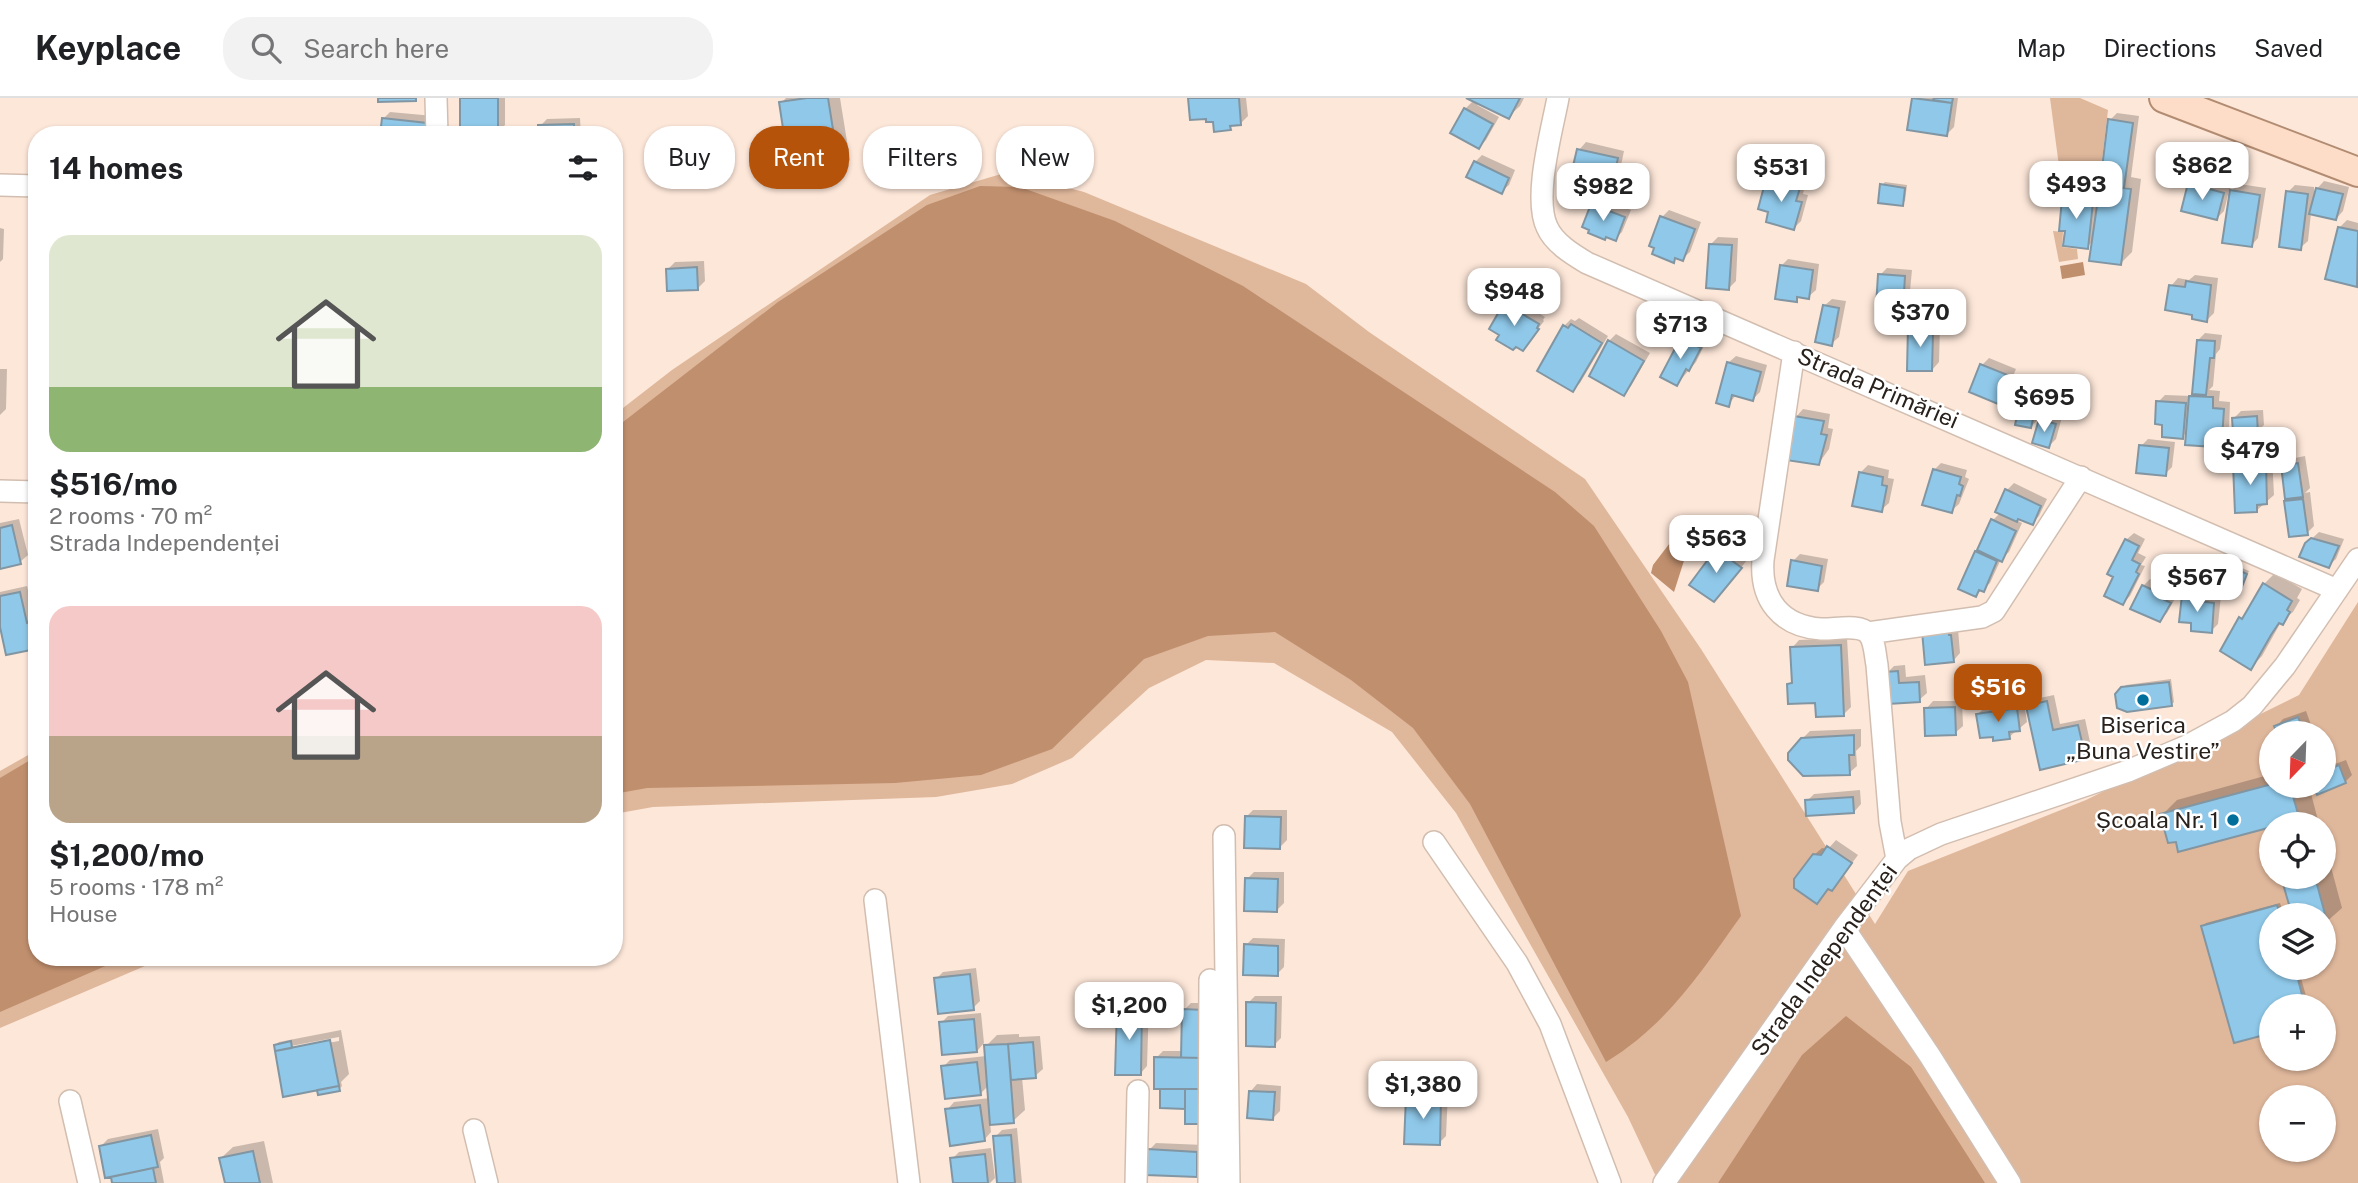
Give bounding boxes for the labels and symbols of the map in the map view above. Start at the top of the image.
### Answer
pin: $862 [2161,142,2243,202]
pin: $531 [1740,144,1822,204]
pin: $493 [2035,162,2117,221]
pin: $982 [1562,164,1644,223]
pin: $948 [1473,268,1555,328]
pin: $370 [1879,289,1961,349]
pin: $713 [1639,302,1721,361]
street label: Strada Primăriei [1793,341,1963,434]
pin: $695 [2003,374,2085,434]
pin: $479 [2209,428,2291,487]
pin: $563 [1675,516,1757,575]
pin: $567 [2156,554,2238,614]
pin: $516 [1957,664,2039,724]
marker: Biserica „Buna Vestire” [2135,692,2151,708]
place label: Biserica „Buna Vestire” [2066,711,2220,764]
north arrow [2259,721,2336,798]
place label: Școala Nr. 1 [2096,806,2219,833]
marker: Școala Nr. 1 [2225,812,2241,828]
street label: Strada Independenței [1745,858,1902,1061]
pin: $1,200 [1072,982,1186,1042]
pin: $1,380 [1366,1062,1480,1121]

